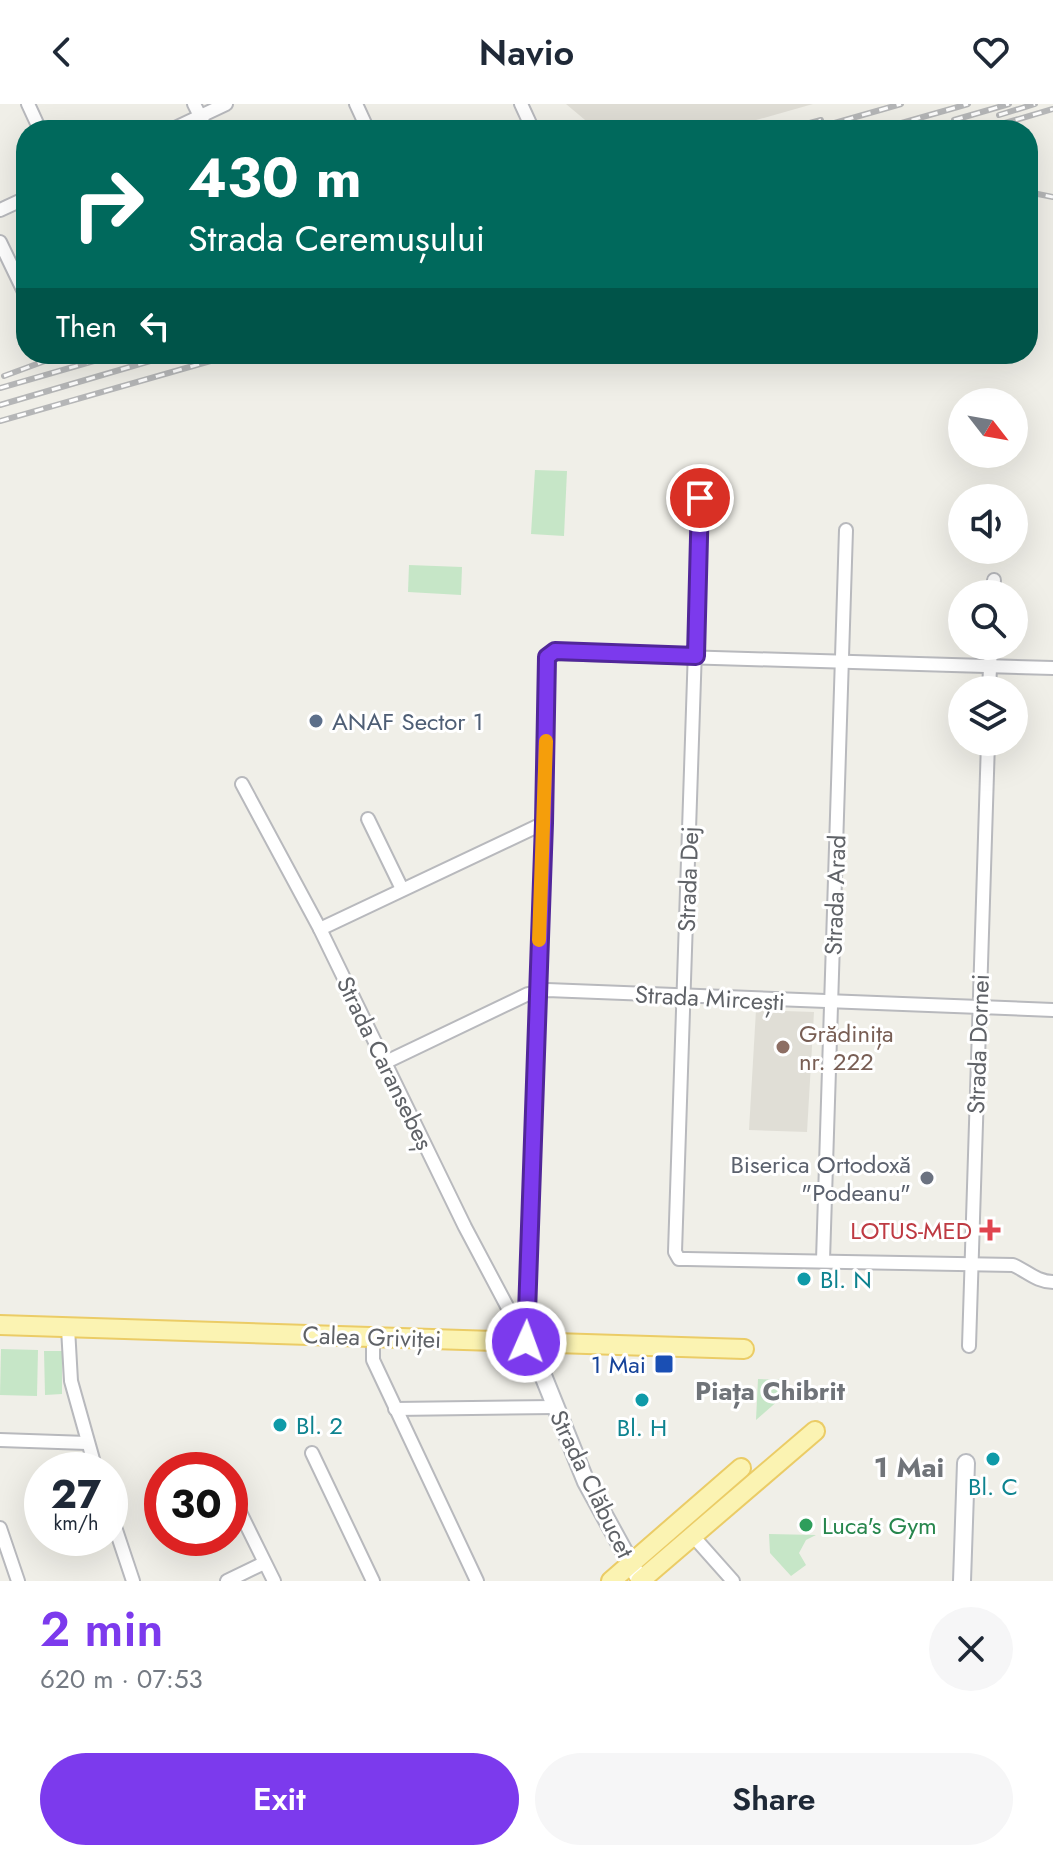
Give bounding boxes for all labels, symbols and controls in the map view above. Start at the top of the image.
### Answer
text: Navio [479,26,574,78]
icon: back [40,30,84,74]
icon: heart [969,30,1013,74]
text: 430 m [188,137,362,218]
icon: right [56,152,160,256]
text: Strada Ceremușului [188,212,485,264]
icon: left [133,304,177,348]
text: Then [56,305,117,348]
north arrow [948,388,1028,468]
map controls [948,388,1028,756]
pin [666,464,734,532]
icon: arrive [678,476,722,520]
button: sound [948,484,1028,564]
button: search [948,580,1028,660]
button: layers [948,676,1028,756]
place label: ANAF Sector 1 [332,704,484,739]
marker: ANAF Sector 1 [307,712,325,730]
street label: Strada Dej [669,826,707,932]
street label: Strada Arad [815,834,855,956]
street label: Strada Caransebeș [328,970,442,1156]
street label: Strada Dornei [958,973,998,1115]
street label: Strada Mircești [634,977,786,1019]
place label: Grădinița nr. 222 [799,1016,894,1079]
marker: Grădinița nr. 222 [774,1038,792,1056]
place label: Biserica Ortodoxă "Podeanu" [730,1147,911,1210]
marker: Biserica Ortodoxă "Podeanu" [918,1169,936,1187]
place label: LOTUS-MED [850,1213,972,1248]
marker: LOTUS-MED [979,1219,1001,1241]
place label: Bl. N [820,1262,872,1297]
marker: Bl. N [795,1270,813,1288]
position arrow [484,1300,568,1384]
street label: Calea Griviței [302,1317,442,1357]
place label: 1 Mai [591,1347,646,1382]
marker: 1 Mai [653,1353,675,1375]
district label: Piața Chibrit [695,1372,846,1410]
marker: Bl. H [633,1391,651,1409]
street label: Strada Clăbucet [541,1404,643,1564]
place label: Bl. 2 [296,1408,343,1443]
place label: Bl. H [617,1410,667,1445]
marker: Bl. 2 [271,1416,289,1434]
district label: 1 Mai [874,1447,944,1488]
marker: Bl. C [984,1450,1002,1468]
speed limit sign: 30 [144,1452,248,1556]
text: 27 [51,1465,101,1523]
place label: Bl. C [968,1469,1018,1504]
place label: Luca's Gym [822,1508,937,1543]
text: km/h [53,1509,99,1538]
marker: Luca's Gym [797,1516,815,1534]
text: 2 min [40,1595,163,1664]
button: close [929,1607,1013,1691]
text: 620 m · 07:53 [40,1660,203,1698]
button: Exit [40,1753,519,1845]
button: Share [535,1753,1013,1845]

